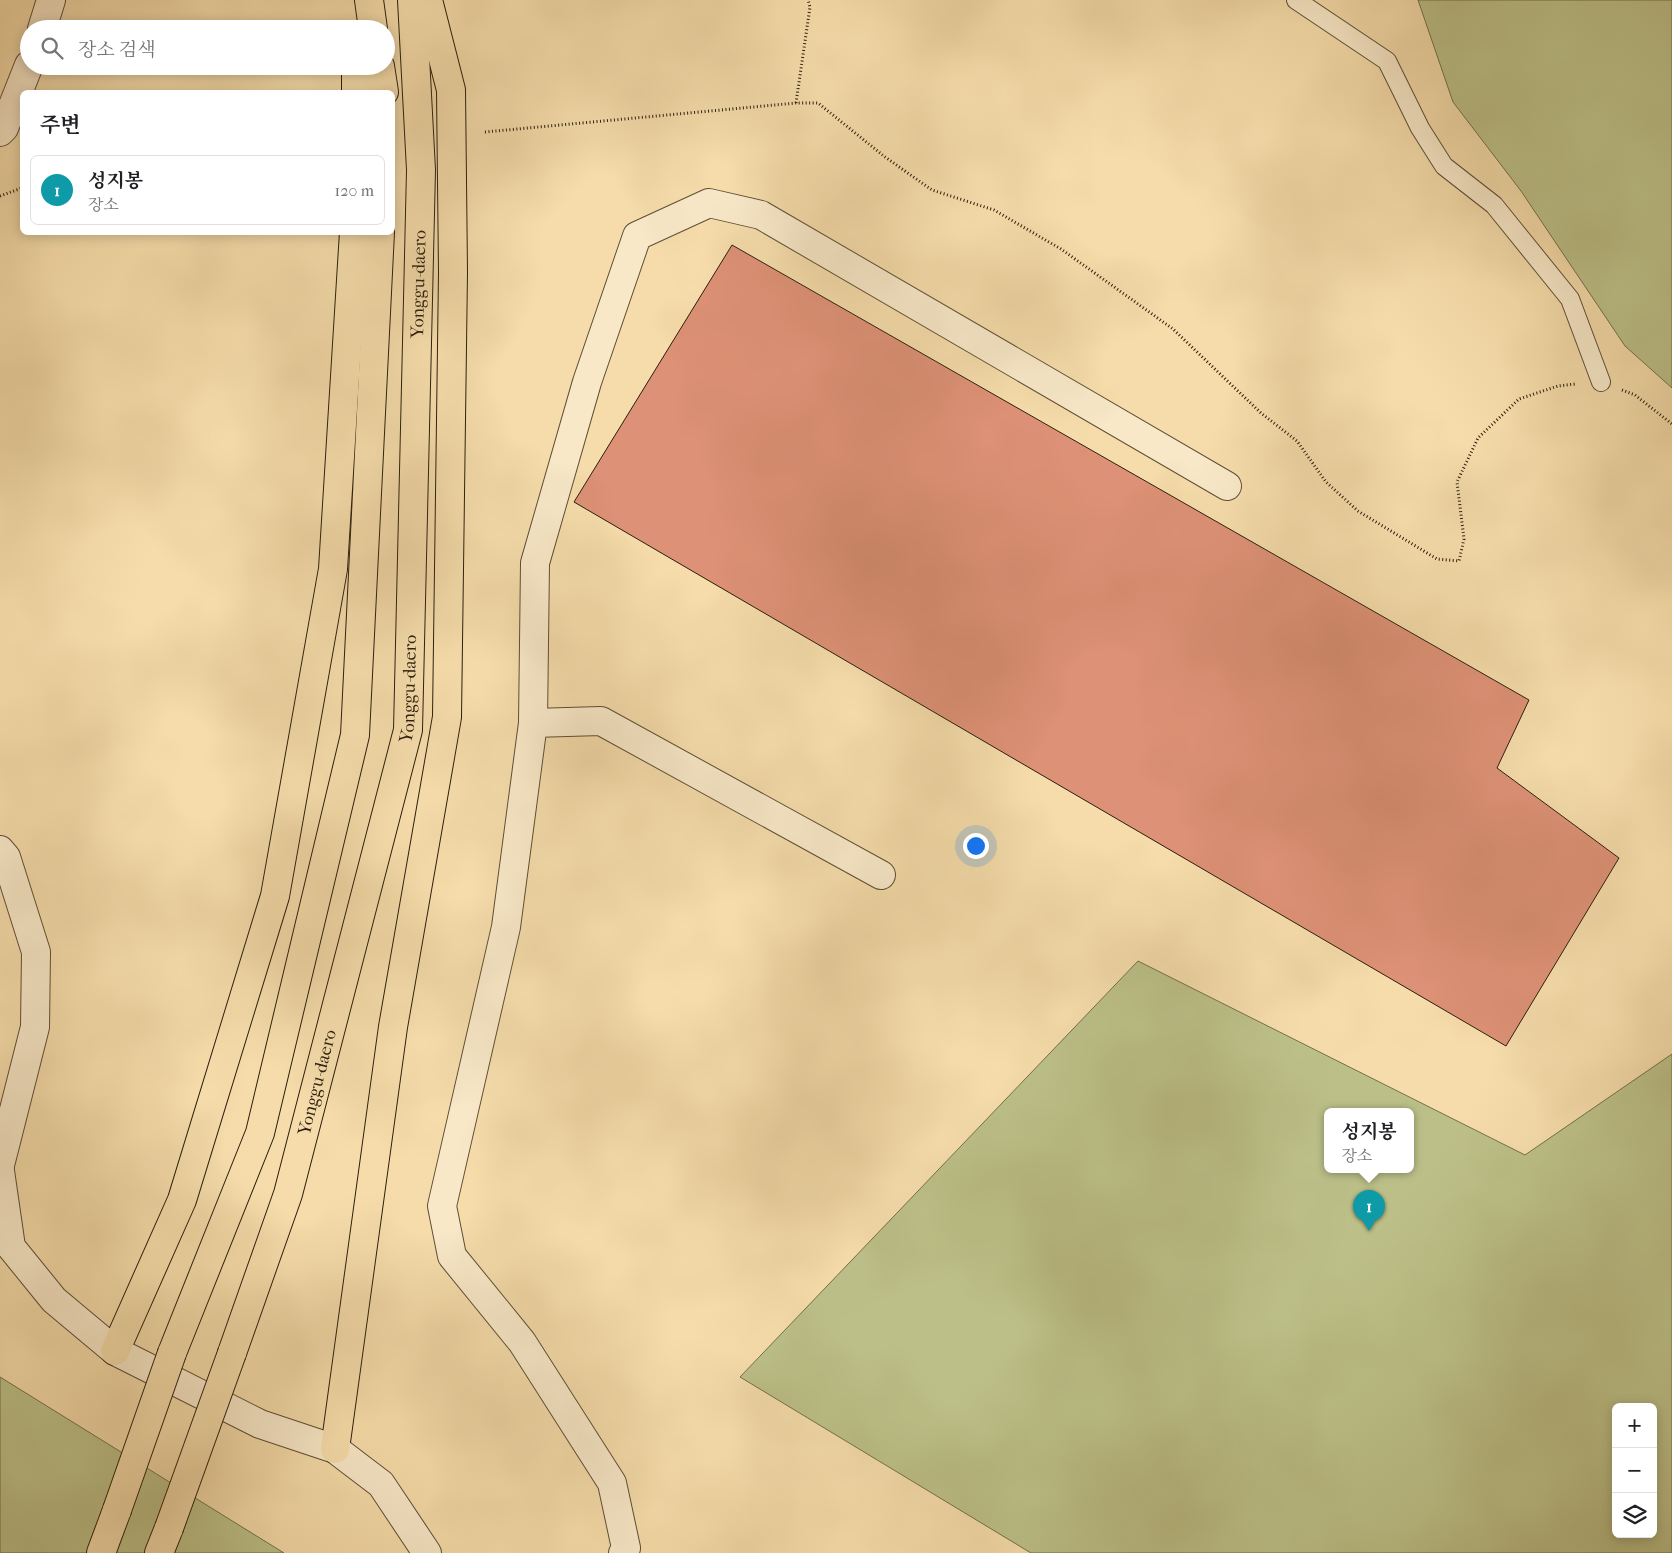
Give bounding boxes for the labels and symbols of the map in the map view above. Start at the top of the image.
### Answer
street label: Yonggu-daero [407,230,431,339]
street label: Yonggu-daero [395,635,421,746]
your location [963,833,989,859]
street label: Yonggu-daero [293,1027,341,1138]
pin: 1 [1353,1190,1385,1231]

